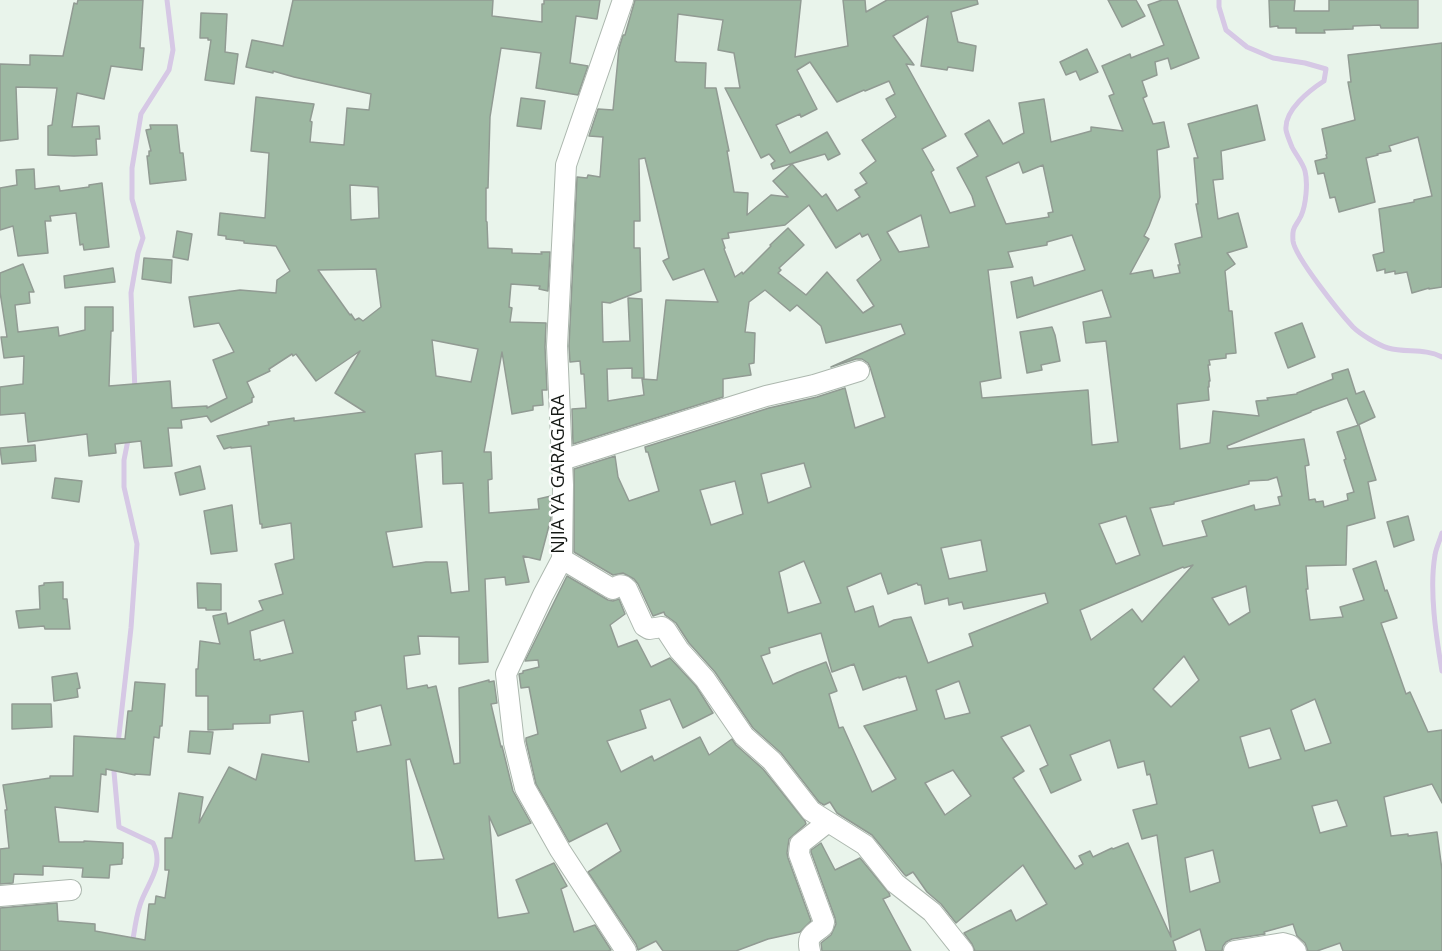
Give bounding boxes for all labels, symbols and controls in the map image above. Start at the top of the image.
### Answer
street label: NJIA YA GARAGARA [548,394,570,554]

